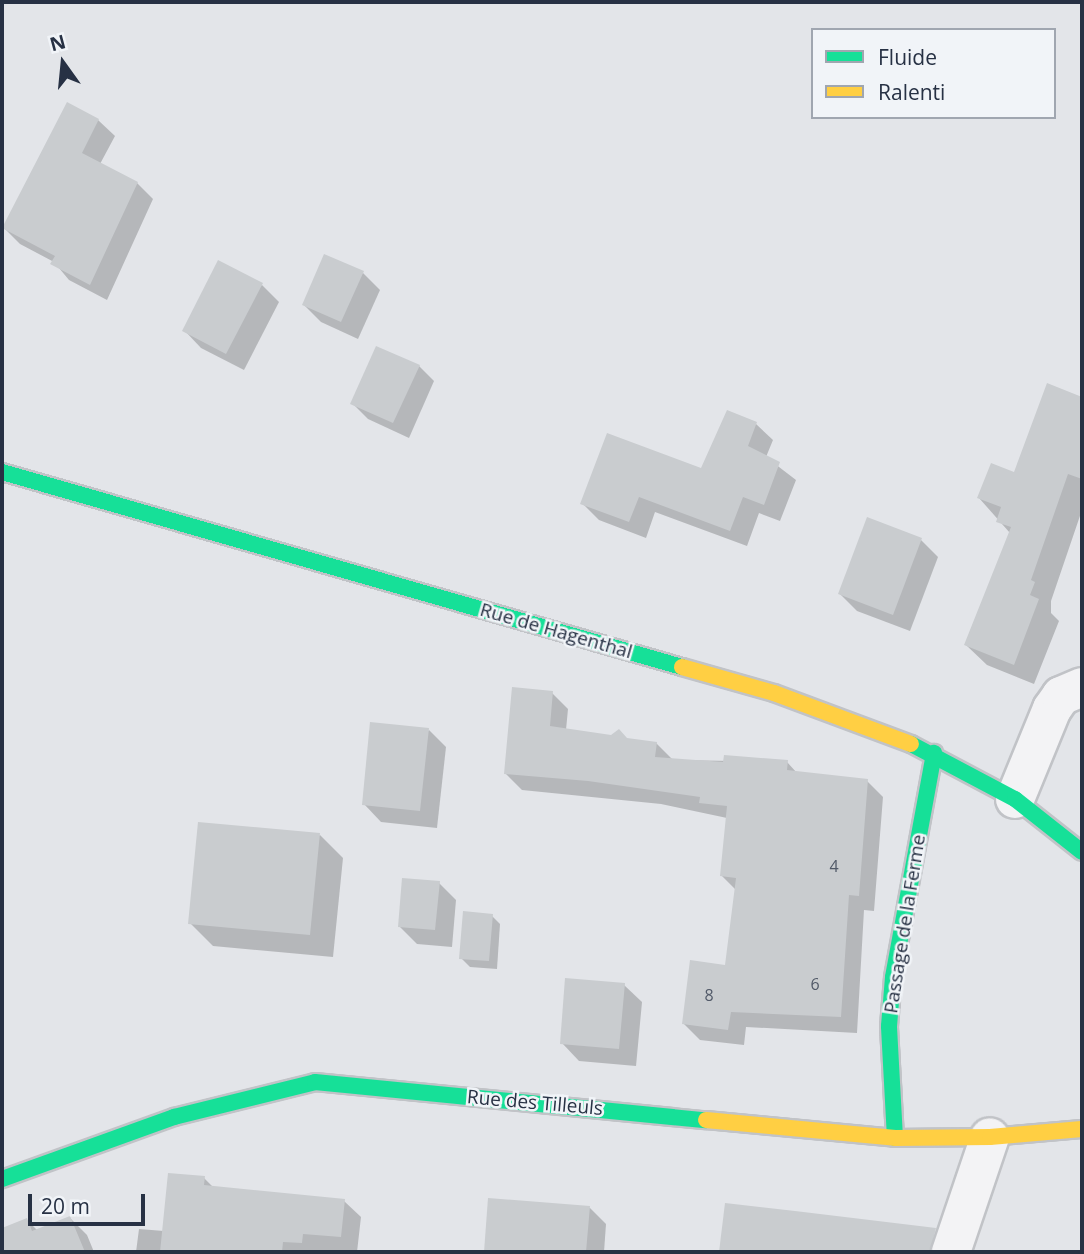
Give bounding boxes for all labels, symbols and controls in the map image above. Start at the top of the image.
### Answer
north arrow [28,28,98,98]
text: N [47,28,68,57]
legend [811,28,1056,119]
text: Fluide [878,43,937,71]
text: Ralenti [878,78,945,106]
street label: Rue de Hagenthal [477,598,635,664]
street label: Passage de la Ferme [880,833,930,1015]
house number: 4 [829,856,839,876]
house number: 6 [810,974,820,994]
house number: 8 [704,985,714,1005]
street label: Rue des Tilleuls [466,1086,604,1120]
scale bar [32,1180,149,1224]
text: 20 m [41,1192,90,1220]

